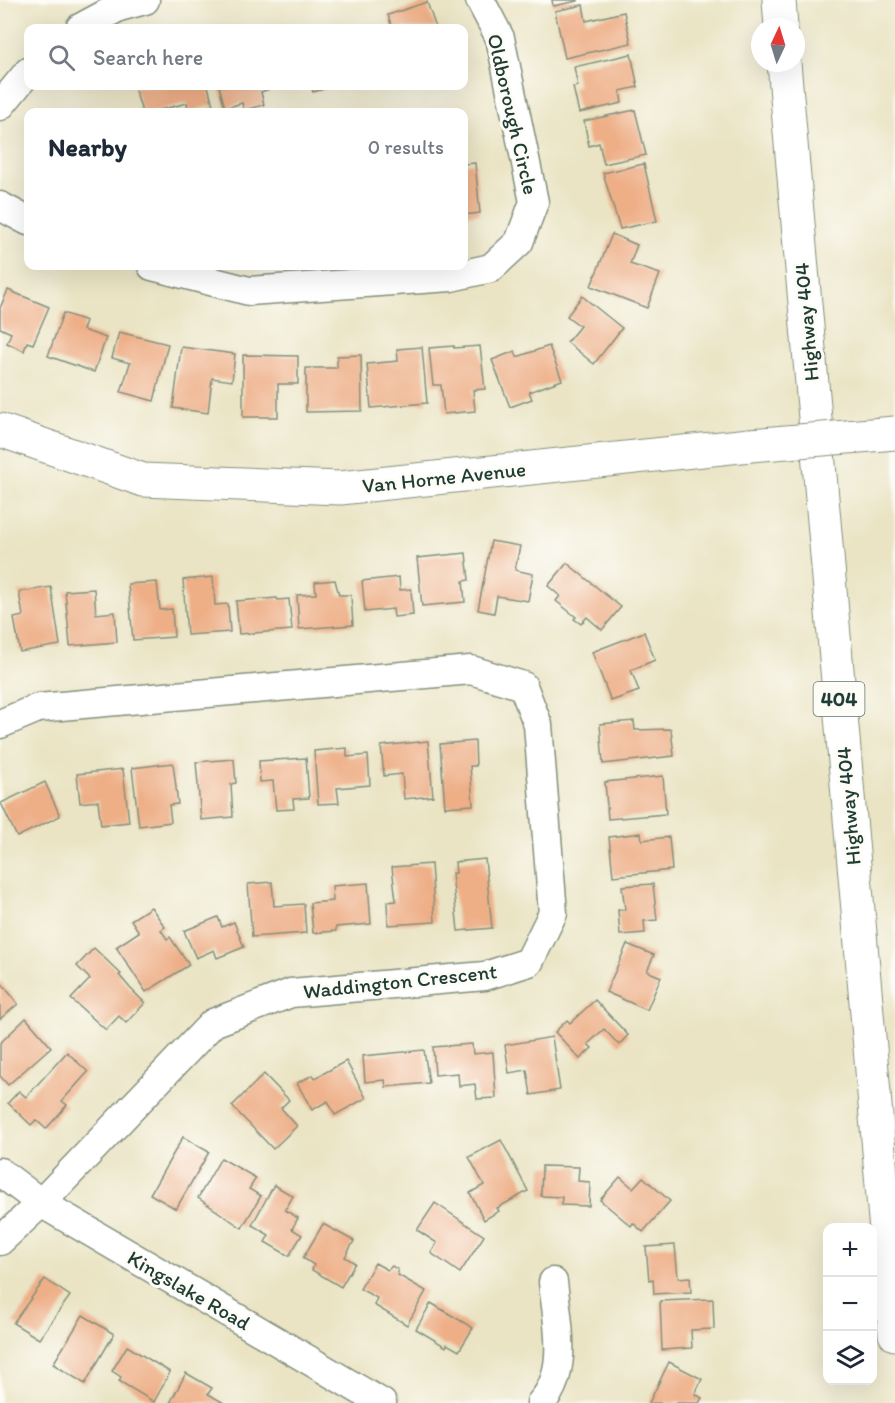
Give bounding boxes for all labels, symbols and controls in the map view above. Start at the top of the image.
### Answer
north arrow [751,18,805,72]
search box [24,24,468,90]
street label: Oldborough Circle [482,31,544,197]
icon: search [45,41,78,74]
text: Search here [93,44,203,71]
text: Nearby [48,131,127,163]
text: 0 results [368,135,444,159]
street label: Highway 404 [788,261,824,382]
street label: Van Horne Avenue [361,456,527,498]
road number: 404 [814,682,864,716]
street label: Highway 404 [830,745,866,866]
street label: Waddington Crescent [302,958,498,1004]
map controls [823,1223,877,1385]
button: + [823,1223,877,1277]
street label: Kingslake Road [123,1245,255,1336]
button: − [823,1277,877,1331]
button: layers [823,1331,877,1385]

